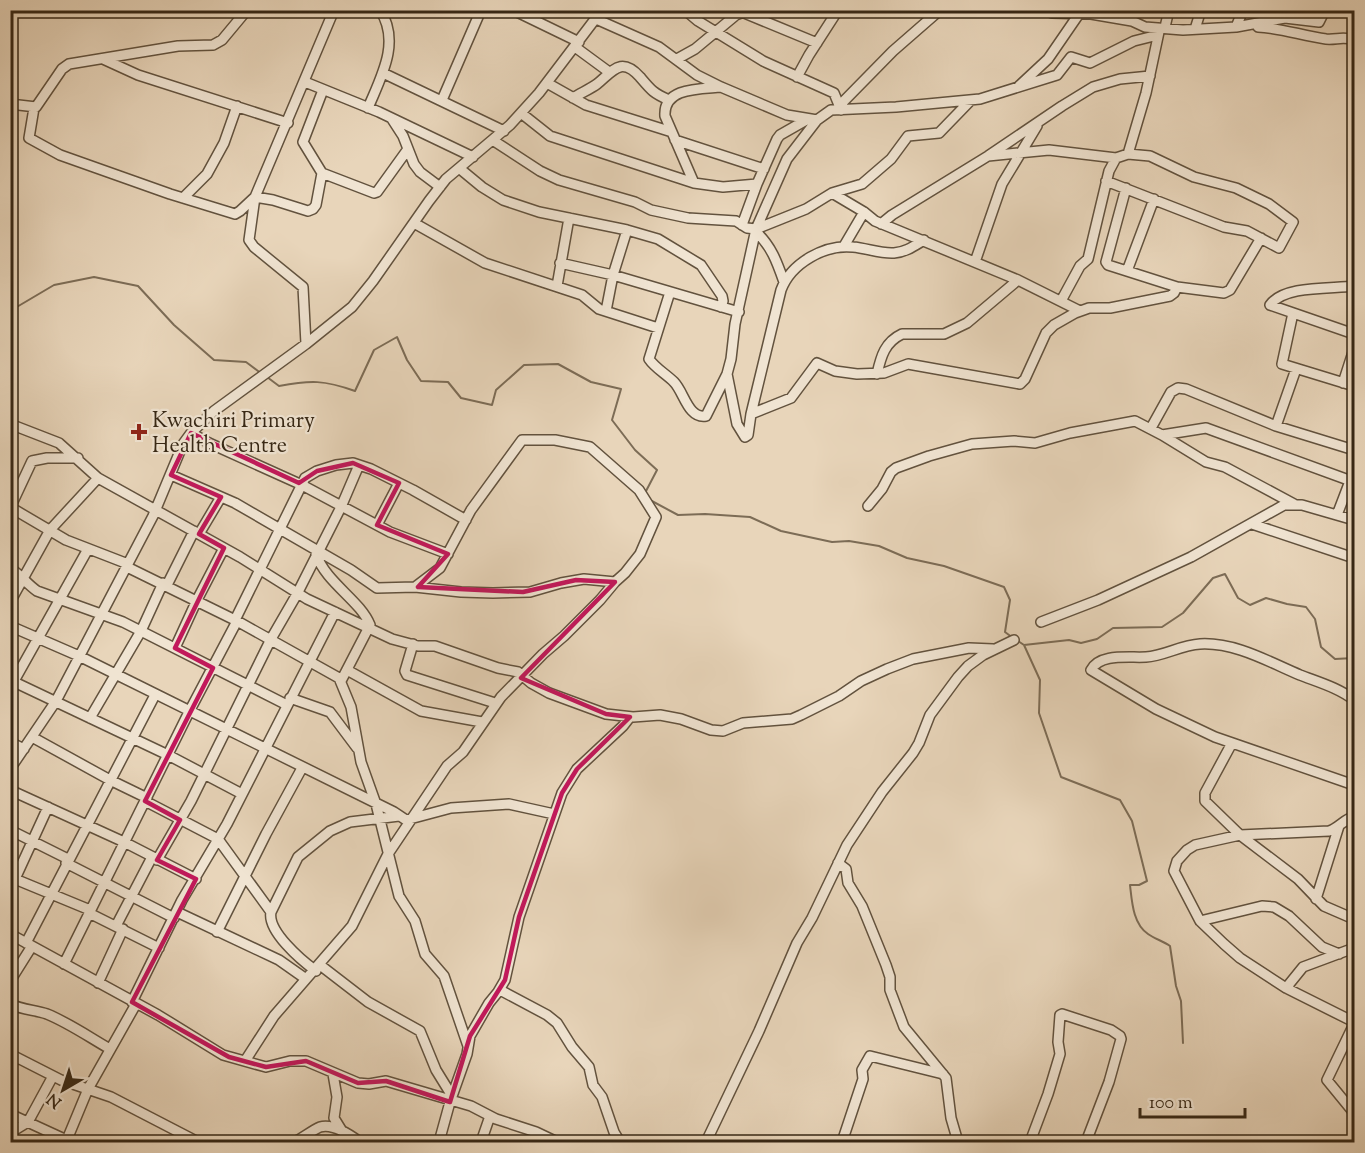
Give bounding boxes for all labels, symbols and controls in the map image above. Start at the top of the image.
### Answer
place label: Kwachiri Primary Health Centre [152,406,315,463]
marker: Kwachiri Primary Health Centre [130,423,148,441]
north arrow [33,1060,93,1120]
scale bar [1140,1081,1245,1119]
text: N [43,1087,67,1113]
text: 100 m [1149,1091,1193,1117]

